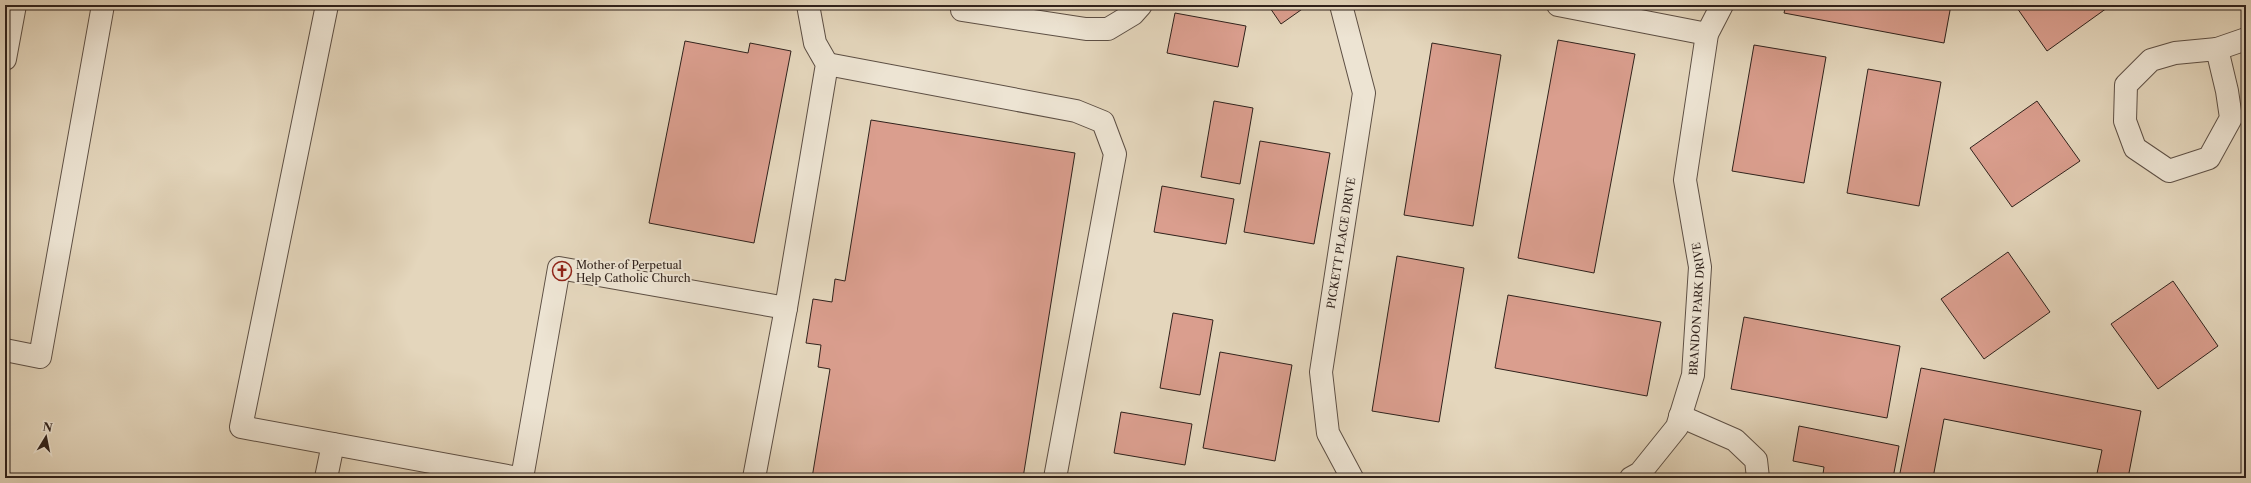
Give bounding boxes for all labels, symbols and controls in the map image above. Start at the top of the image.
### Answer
street label: PICKETT PLACE DRIVE [1324,176,1358,310]
street label: BRANDON PARK DRIVE [1686,241,1707,376]
place label: Mother of Perpetual Help Catholic Church [576,258,691,285]
church icon: Mother of Perpetual Help Catholic Church [551,260,573,282]
north arrow [26,417,66,457]
text: N [42,419,54,435]

